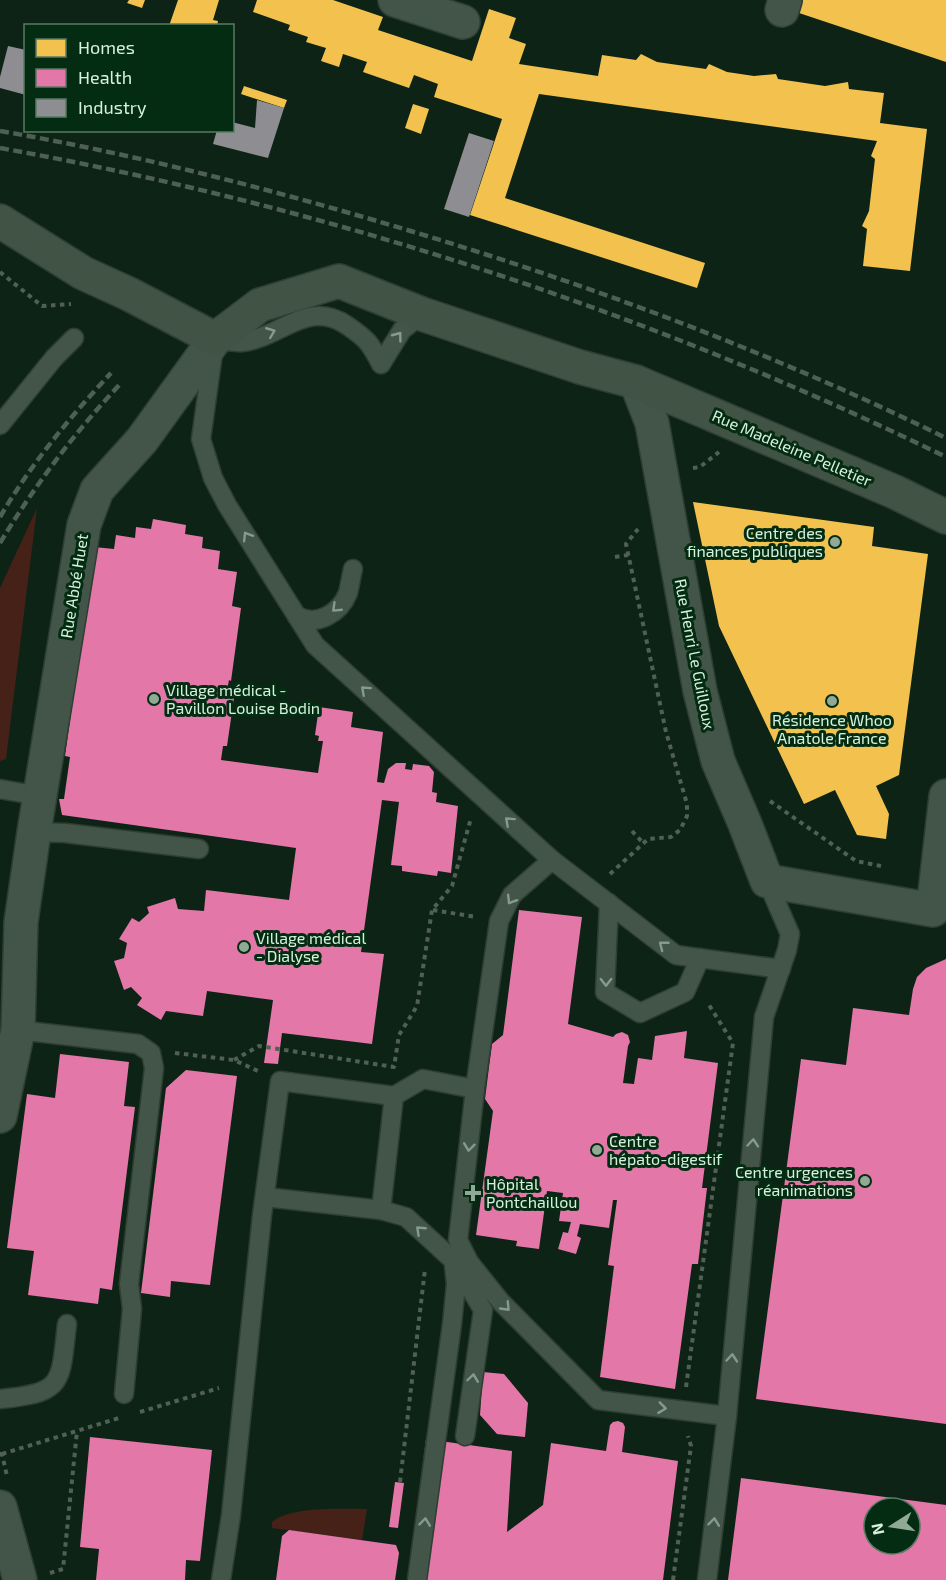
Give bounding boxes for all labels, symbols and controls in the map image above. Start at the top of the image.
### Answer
legend [24,24,234,132]
text: Homes [78,36,135,58]
text: Health [78,66,132,88]
text: Industry [78,96,147,118]
one-way arrow [265,327,276,339]
one-way arrow [391,332,402,343]
street label: Rue Madeleine Pelletier [709,405,875,490]
place label: Centre des finances publiques [687,523,823,560]
street label: Rue Abbé Huet [56,532,91,640]
one-way arrow [243,532,254,543]
marker: Centre des finances publiques [828,535,842,549]
street label: Rue Henri Le Guilloux [672,577,720,732]
one-way arrow [332,601,342,612]
place label: Village médical - Pavillon Louise Bodin [166,680,320,717]
one-way arrow [361,686,372,697]
marker: Village médical - Pavillon Louise Bodin [147,692,161,706]
marker: Résidence Whoo Anatole France [825,694,839,708]
place label: Résidence Whoo Anatole France [772,710,892,747]
one-way arrow [506,817,516,828]
one-way arrow [507,894,518,905]
place label: Village médical - Dialyse [256,928,366,965]
marker: Village médical - Dialyse [237,940,251,954]
one-way arrow [659,941,670,952]
one-way arrow [600,978,612,987]
place label: Centre hépato-digestif [609,1131,723,1168]
one-way arrow [746,1139,759,1148]
one-way arrow [463,1142,475,1151]
marker: Centre hépato-digestif [590,1143,604,1157]
place label: Centre urgences réanimations [735,1162,853,1199]
place label: Hôpital Pontchaillou [486,1174,577,1211]
marker: Centre urgences réanimations [858,1174,872,1188]
marker: Hôpital Pontchaillou [464,1184,482,1202]
one-way arrow [417,1226,427,1237]
one-way arrow [498,1300,509,1311]
one-way arrow [725,1354,738,1363]
one-way arrow [466,1374,478,1383]
one-way arrow [657,1401,666,1414]
north arrow [862,1496,922,1556]
one-way arrow [418,1517,430,1527]
one-way arrow [707,1517,720,1527]
text: N [866,1522,887,1537]

